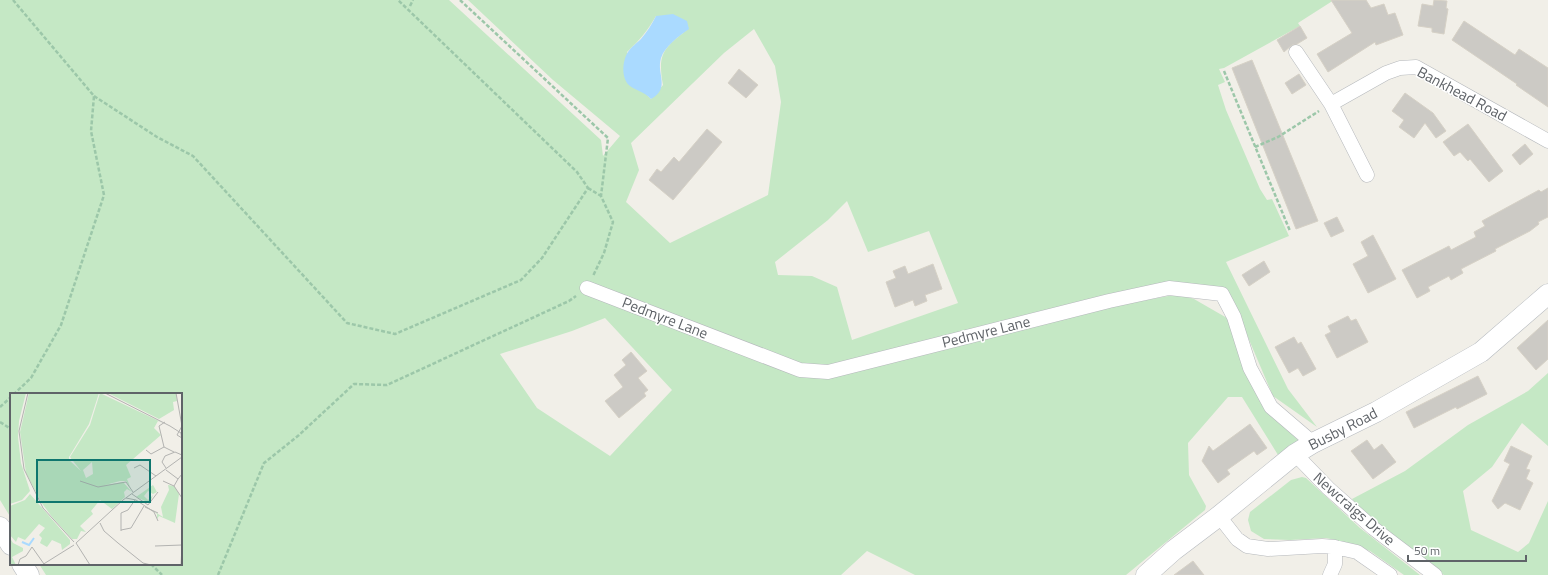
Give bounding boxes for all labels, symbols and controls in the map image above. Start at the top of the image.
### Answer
street label: Bankhead Road [1413,60,1511,127]
street label: Pedmyre Lane [619,291,711,344]
street label: Pedmyre Lane [939,309,1032,354]
inset map [10,393,182,565]
street label: Busby Road [1304,401,1381,456]
street label: Newcraigs Drive [1308,466,1400,551]
scale bar [1408,537,1526,563]
text: 50 m [1414,541,1440,560]

